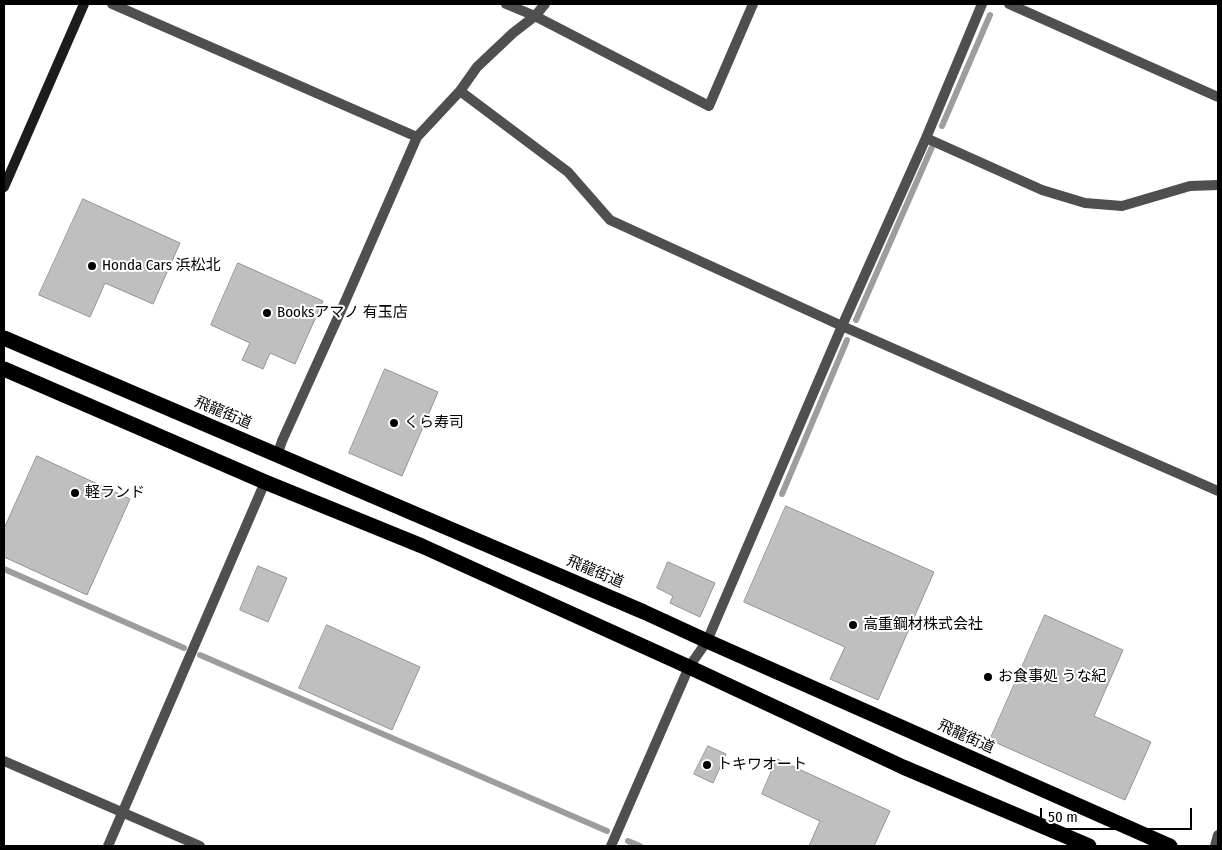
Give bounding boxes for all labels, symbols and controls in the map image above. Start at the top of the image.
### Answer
place label: Honda Cars 浜松北 [102,257,221,275]
marker: Honda Cars 浜松北 [86,260,98,272]
place label: Booksアマノ 有玉店 [277,304,408,322]
marker: Booksアマノ 有玉店 [261,307,273,319]
street label: 飛龍街道 [192,393,254,433]
place label: くら寿司 [404,414,464,432]
marker: くら寿司 [388,417,400,429]
place label: 軽ランド [85,484,145,502]
marker: 軽ランド [69,487,81,499]
street label: 飛龍街道 [564,552,626,592]
place label: 高重鋼材株式会社 [863,616,983,634]
marker: 高重鋼材株式会社 [847,619,859,631]
place label: お食事処 うな紀 [998,668,1107,686]
marker: お食事処 うな紀 [982,671,994,683]
street label: 飛龍街道 [935,717,997,757]
place label: トキワオート [717,756,807,774]
marker: トキワオート [701,759,713,771]
scale bar [1042,798,1194,830]
text: 50 m [1048,808,1078,826]

